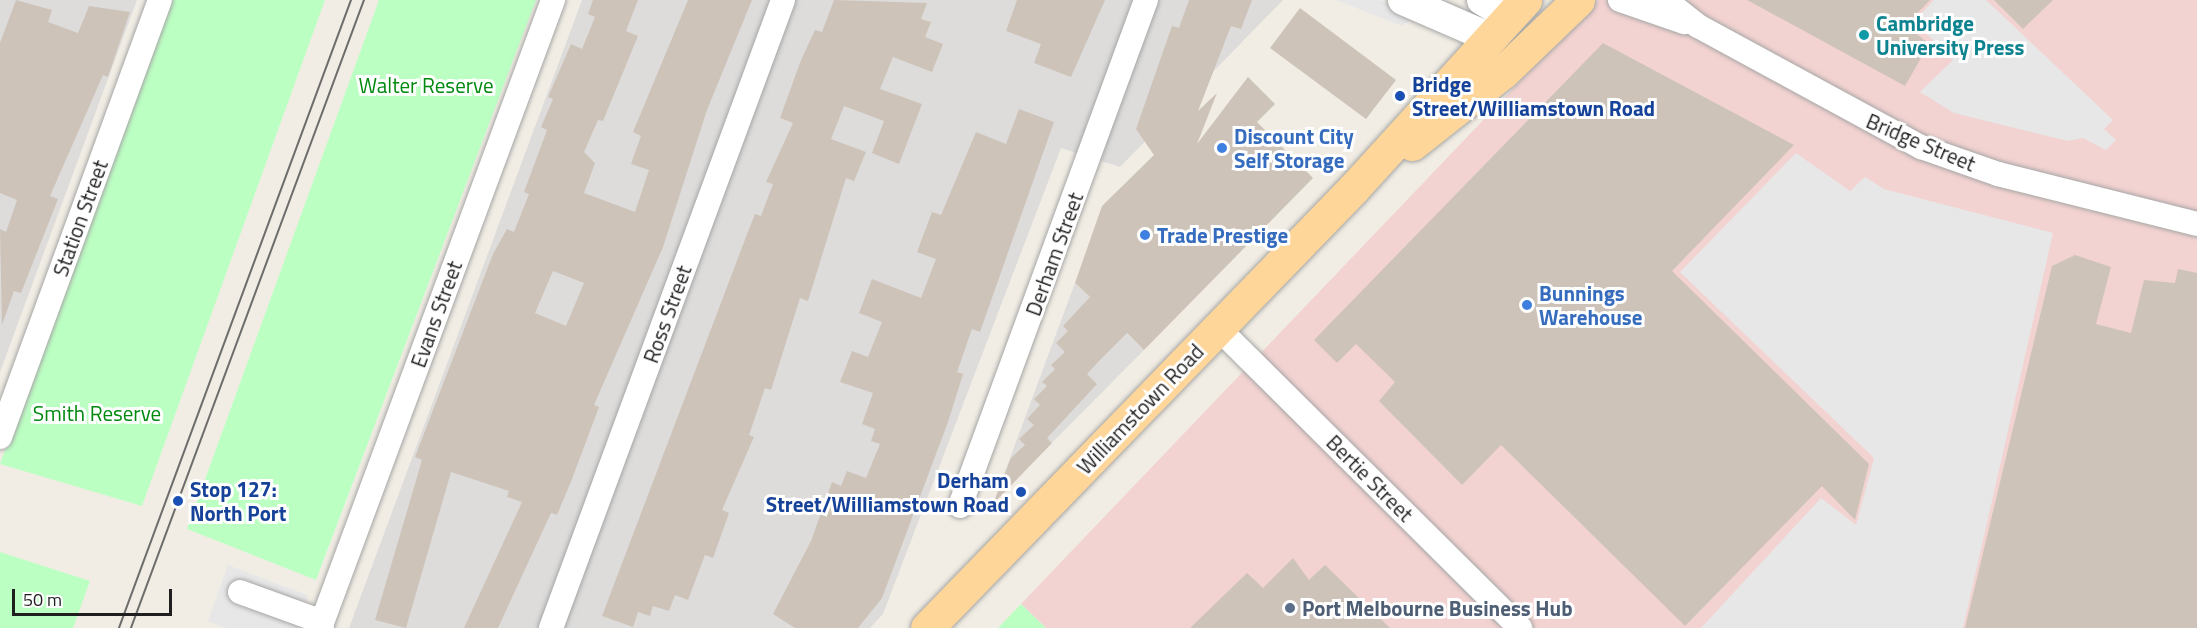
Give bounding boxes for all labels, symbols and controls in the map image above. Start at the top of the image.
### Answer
place label: Cambridge University Press [1876,10,2024,60]
marker: Cambridge University Press [1857,28,1871,42]
place label: Bridge Street/Williamstown Road [1412,71,1655,121]
park label: Walter Reserve [358,72,494,98]
marker: Bridge Street/Williamstown Road [1393,89,1407,103]
street label: Bridge Street [1863,108,1979,176]
place label: Discount City Self Storage [1234,123,1354,173]
marker: Discount City Self Storage [1215,141,1229,155]
street label: Station Street [47,156,113,280]
street label: Derham Street [1020,189,1088,319]
place label: Trade Prestige [1157,222,1288,248]
marker: Trade Prestige [1138,228,1152,242]
street label: Evans Street [405,257,467,371]
street label: Ross Street [638,262,696,366]
place label: Bunnings Warehouse [1539,280,1642,330]
marker: Bunnings Warehouse [1520,298,1534,312]
street label: Williamstown Road [1072,339,1208,479]
park label: Smith Reserve [33,400,161,426]
street label: Bertie Street [1321,429,1419,527]
place label: Derham Street/Williamstown Road [766,467,1009,517]
place label: Stop 127: North Port [190,476,286,526]
marker: Derham Street/Williamstown Road [1014,485,1028,499]
marker: Stop 127: North Port [171,494,185,508]
scale bar [15,577,176,615]
text: 50 m [23,586,62,613]
place label: Port Melbourne Business Hub [1302,595,1573,621]
marker: Port Melbourne Business Hub [1283,601,1297,615]

